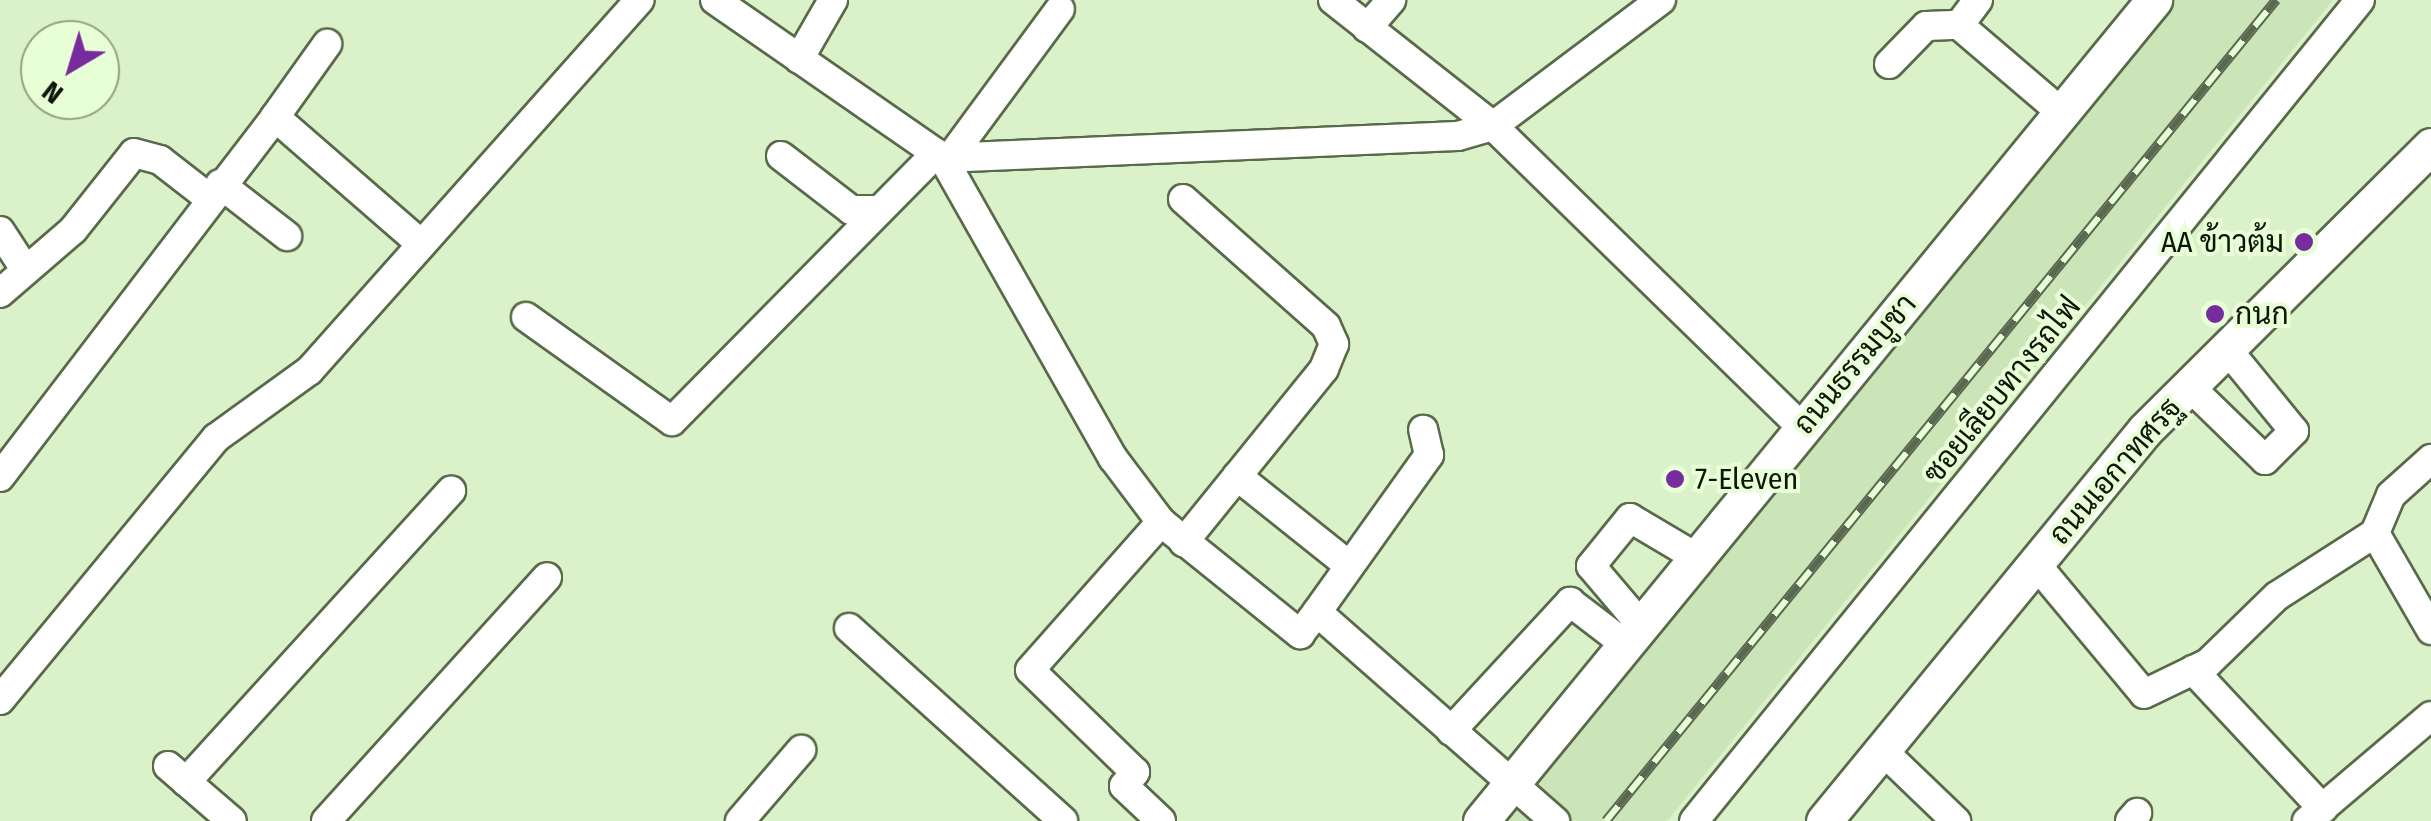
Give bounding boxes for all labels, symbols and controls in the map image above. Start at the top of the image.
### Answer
north arrow [20,20,120,120]
text: N [36,74,69,111]
place label: AA ข้าวต้ม [2161,224,2284,260]
marker: AA ข้าวต้ม [2293,231,2315,253]
street label: ถนนธรรมบูชา [1786,287,1924,441]
street label: ซอยเลียบทางรถไฟ [1916,289,2088,491]
place label: กนก [2235,296,2289,332]
marker: กนก [2204,303,2226,325]
street label: ถนนเอกาทศรฐ [2041,390,2189,552]
place label: 7-Eleven [1695,461,1798,497]
marker: 7-Eleven [1664,468,1686,490]

